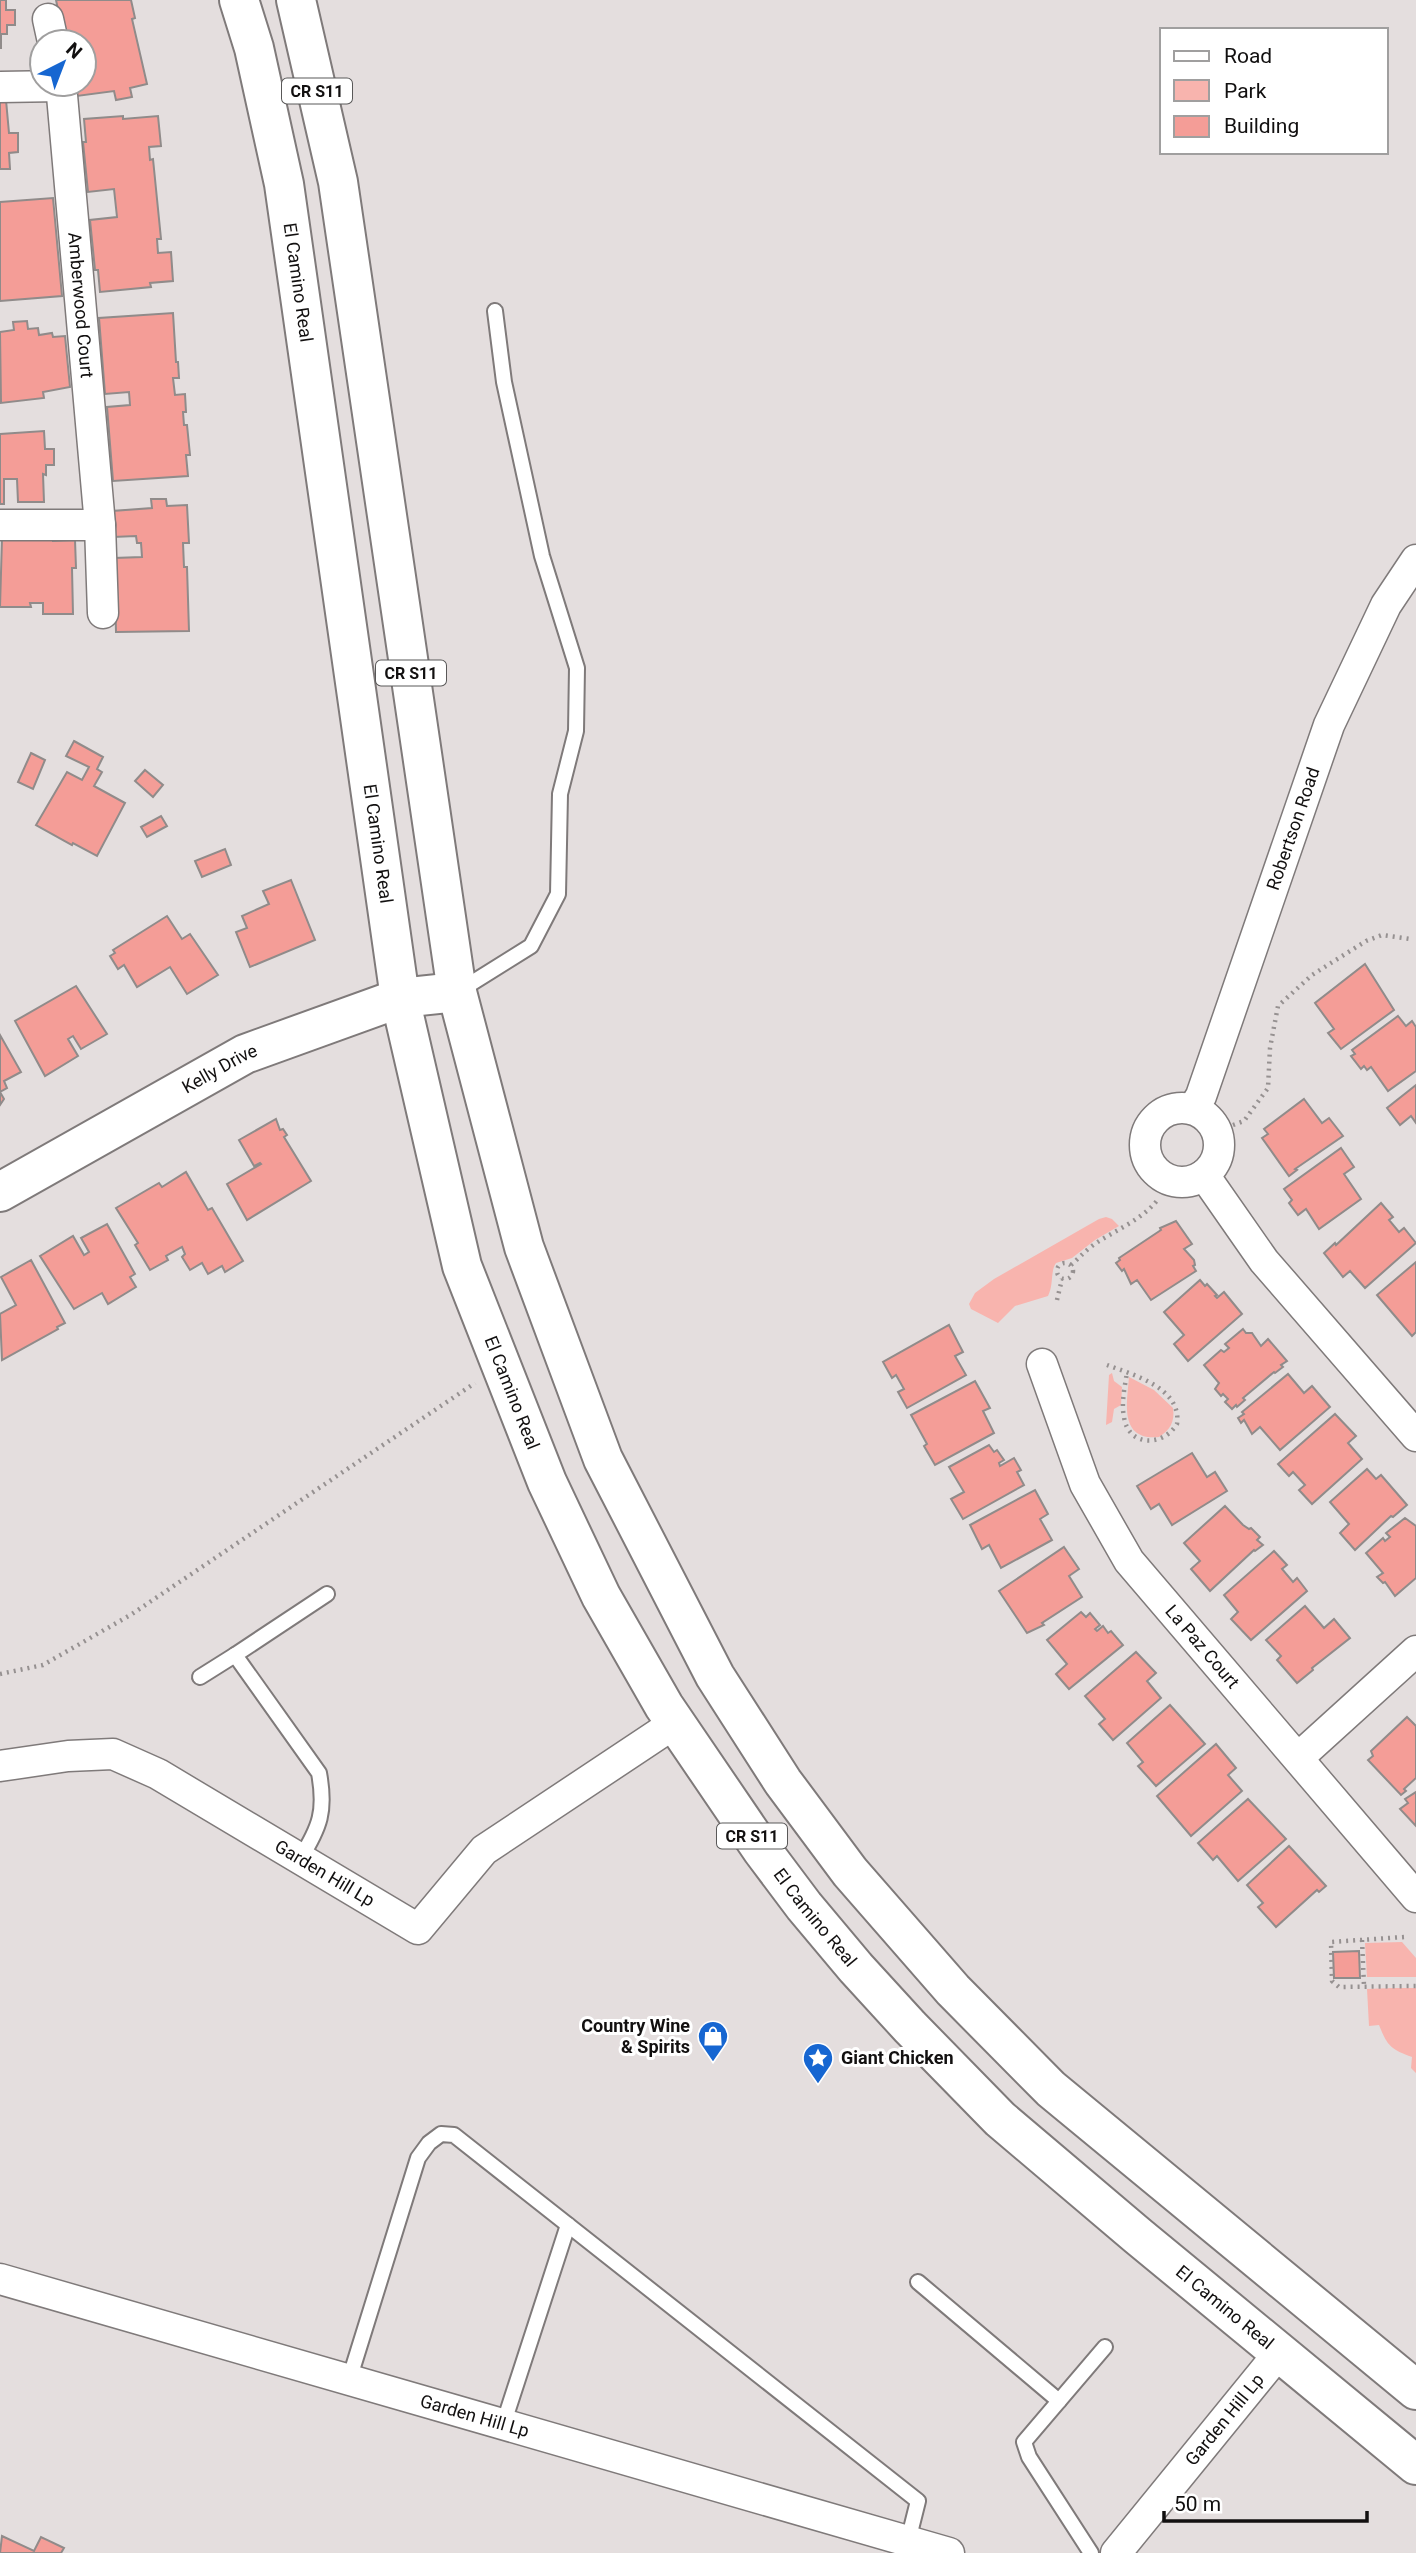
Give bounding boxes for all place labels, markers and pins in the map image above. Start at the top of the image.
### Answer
place label: Country Wine & Spirits [581,2015,690,2057]
shop icon: Country Wine & Spirits [696,2019,730,2063]
place icon: Giant Chicken [801,2041,835,2085]
place label: Giant Chicken [841,2047,954,2068]

